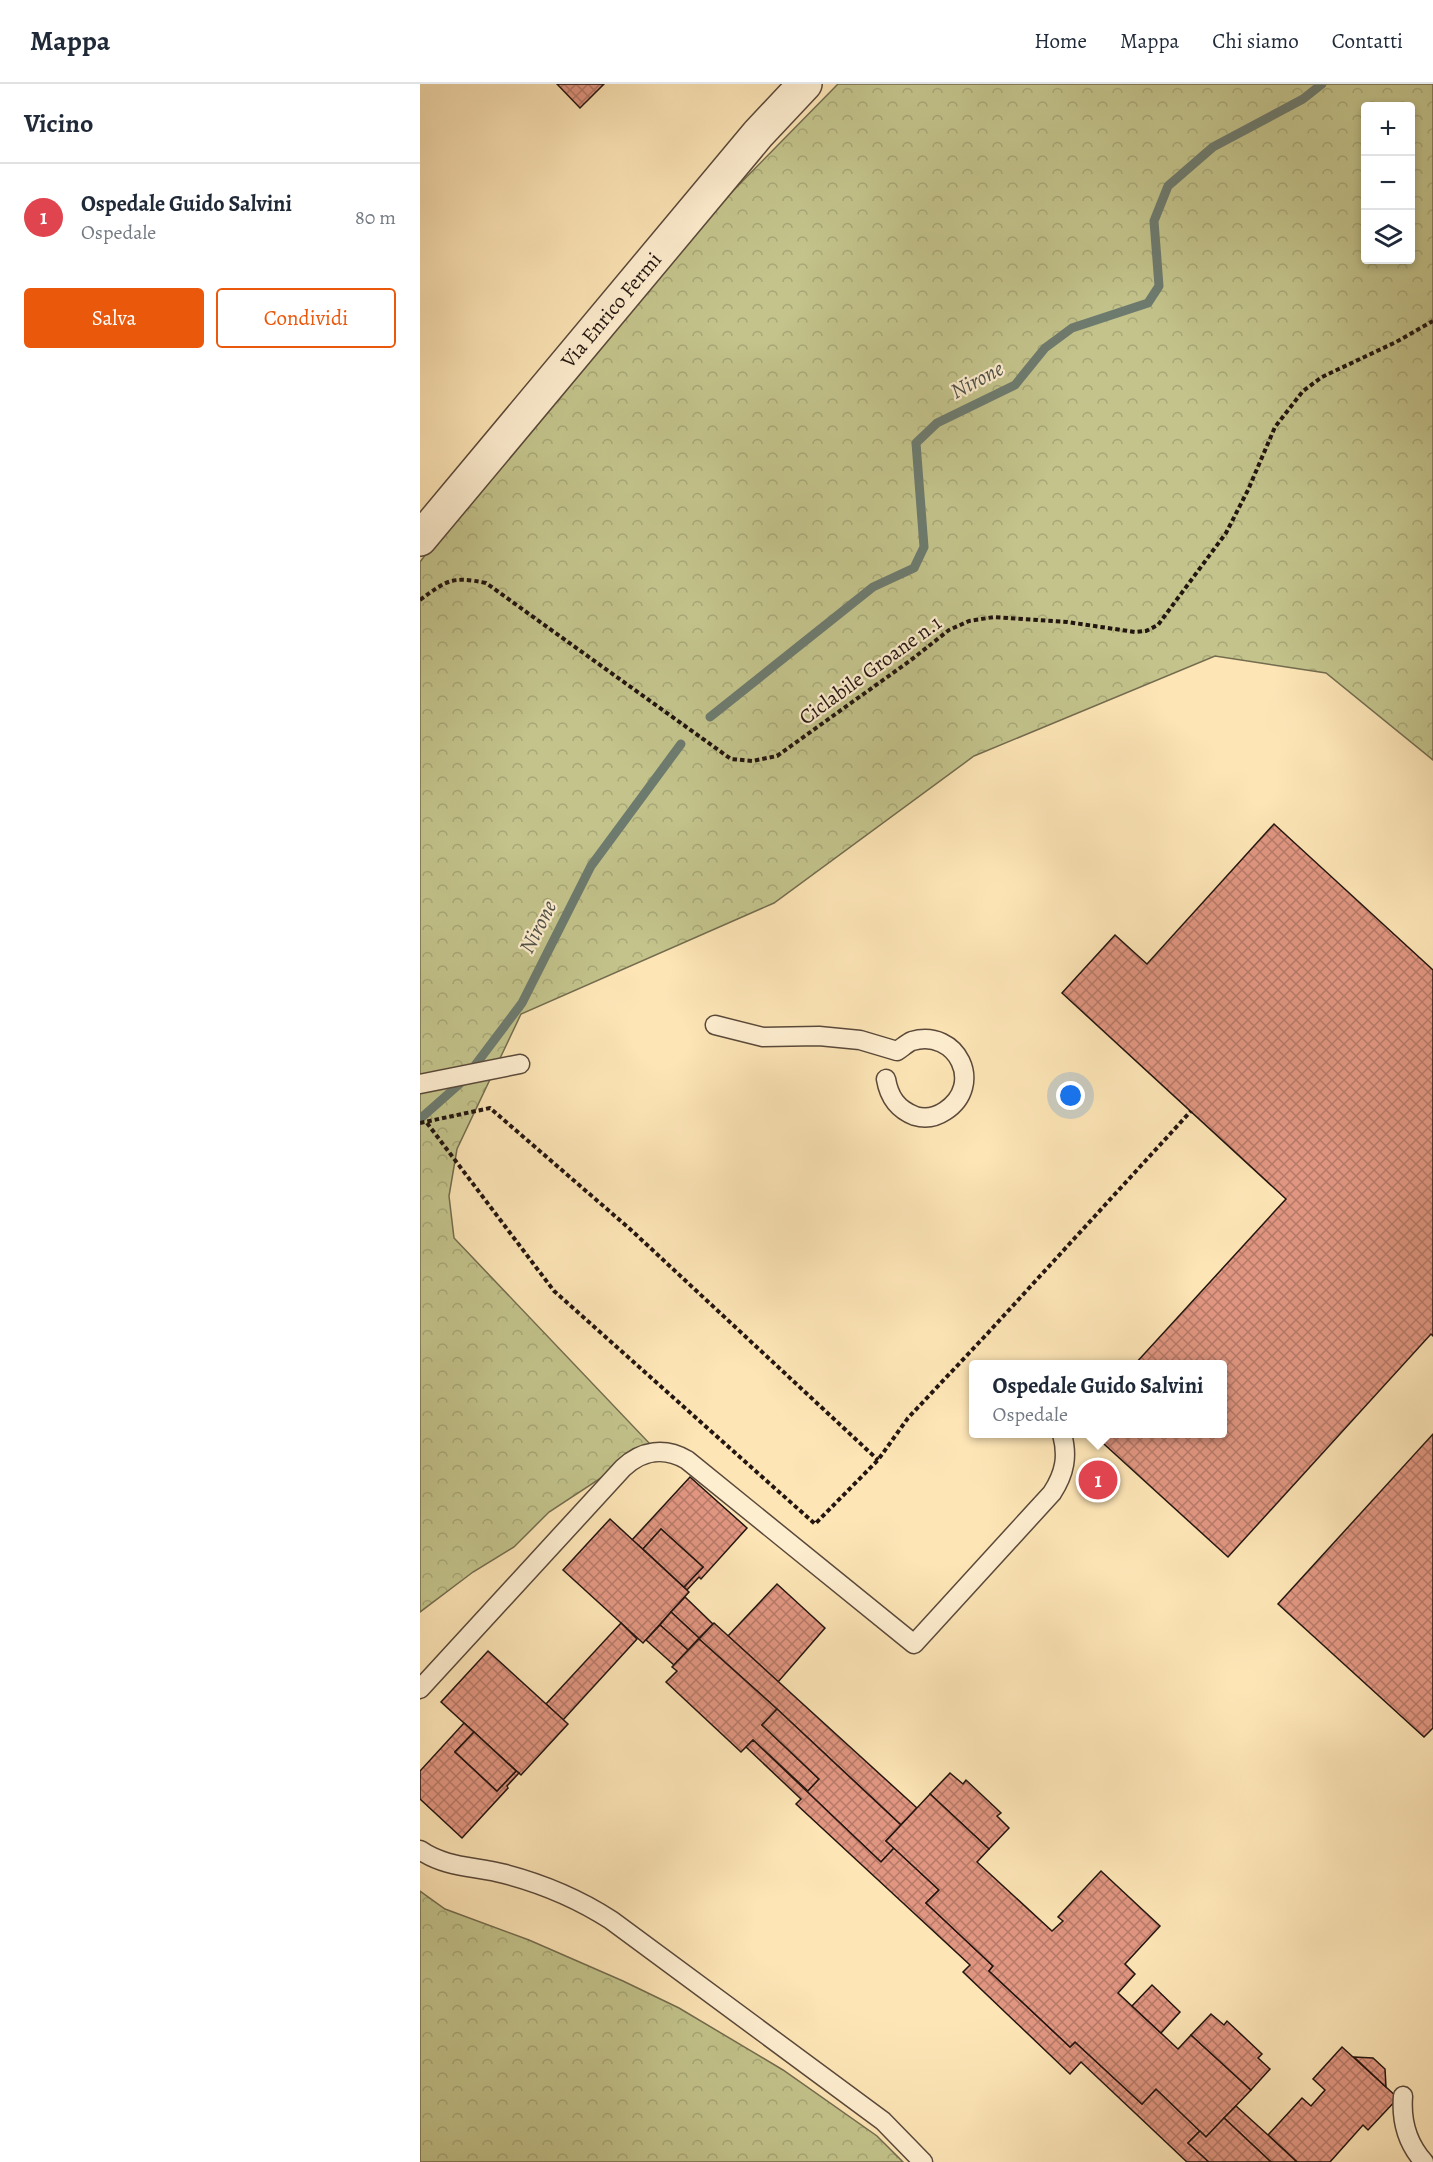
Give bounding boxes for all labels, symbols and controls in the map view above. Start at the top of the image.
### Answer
text: Mappa [30,22,110,60]
text: Home [1034,27,1087,55]
text: Mappa [1120,27,1179,55]
text: Chi siamo [1212,27,1299,55]
text: Contatti [1332,27,1403,55]
map controls [1361,102,1415,264]
button: + [1361,102,1415,156]
text: Vicino [24,106,93,141]
button: − [1361,156,1415,210]
text: Ospedale Guido Salvini [81,189,292,219]
text: 1 [40,204,47,231]
text: 80 m [355,204,396,231]
button: layers [1361,210,1415,264]
text: Ospedale [81,219,156,246]
street label: Via Enrico Fermi [554,246,668,375]
button: Salva [24,288,204,348]
button: Condividi [216,288,396,348]
water label: Nirone [945,354,1009,406]
street label: Ciclabile Groane n.1 [793,609,947,731]
water label: Nirone [512,895,564,959]
your location [1056,1081,1085,1110]
popup [969,1360,1227,1438]
text: Ospedale Guido Salvini [993,1371,1203,1401]
text: Ospedale [993,1401,1068,1428]
pin: 1 [1078,1458,1118,1502]

